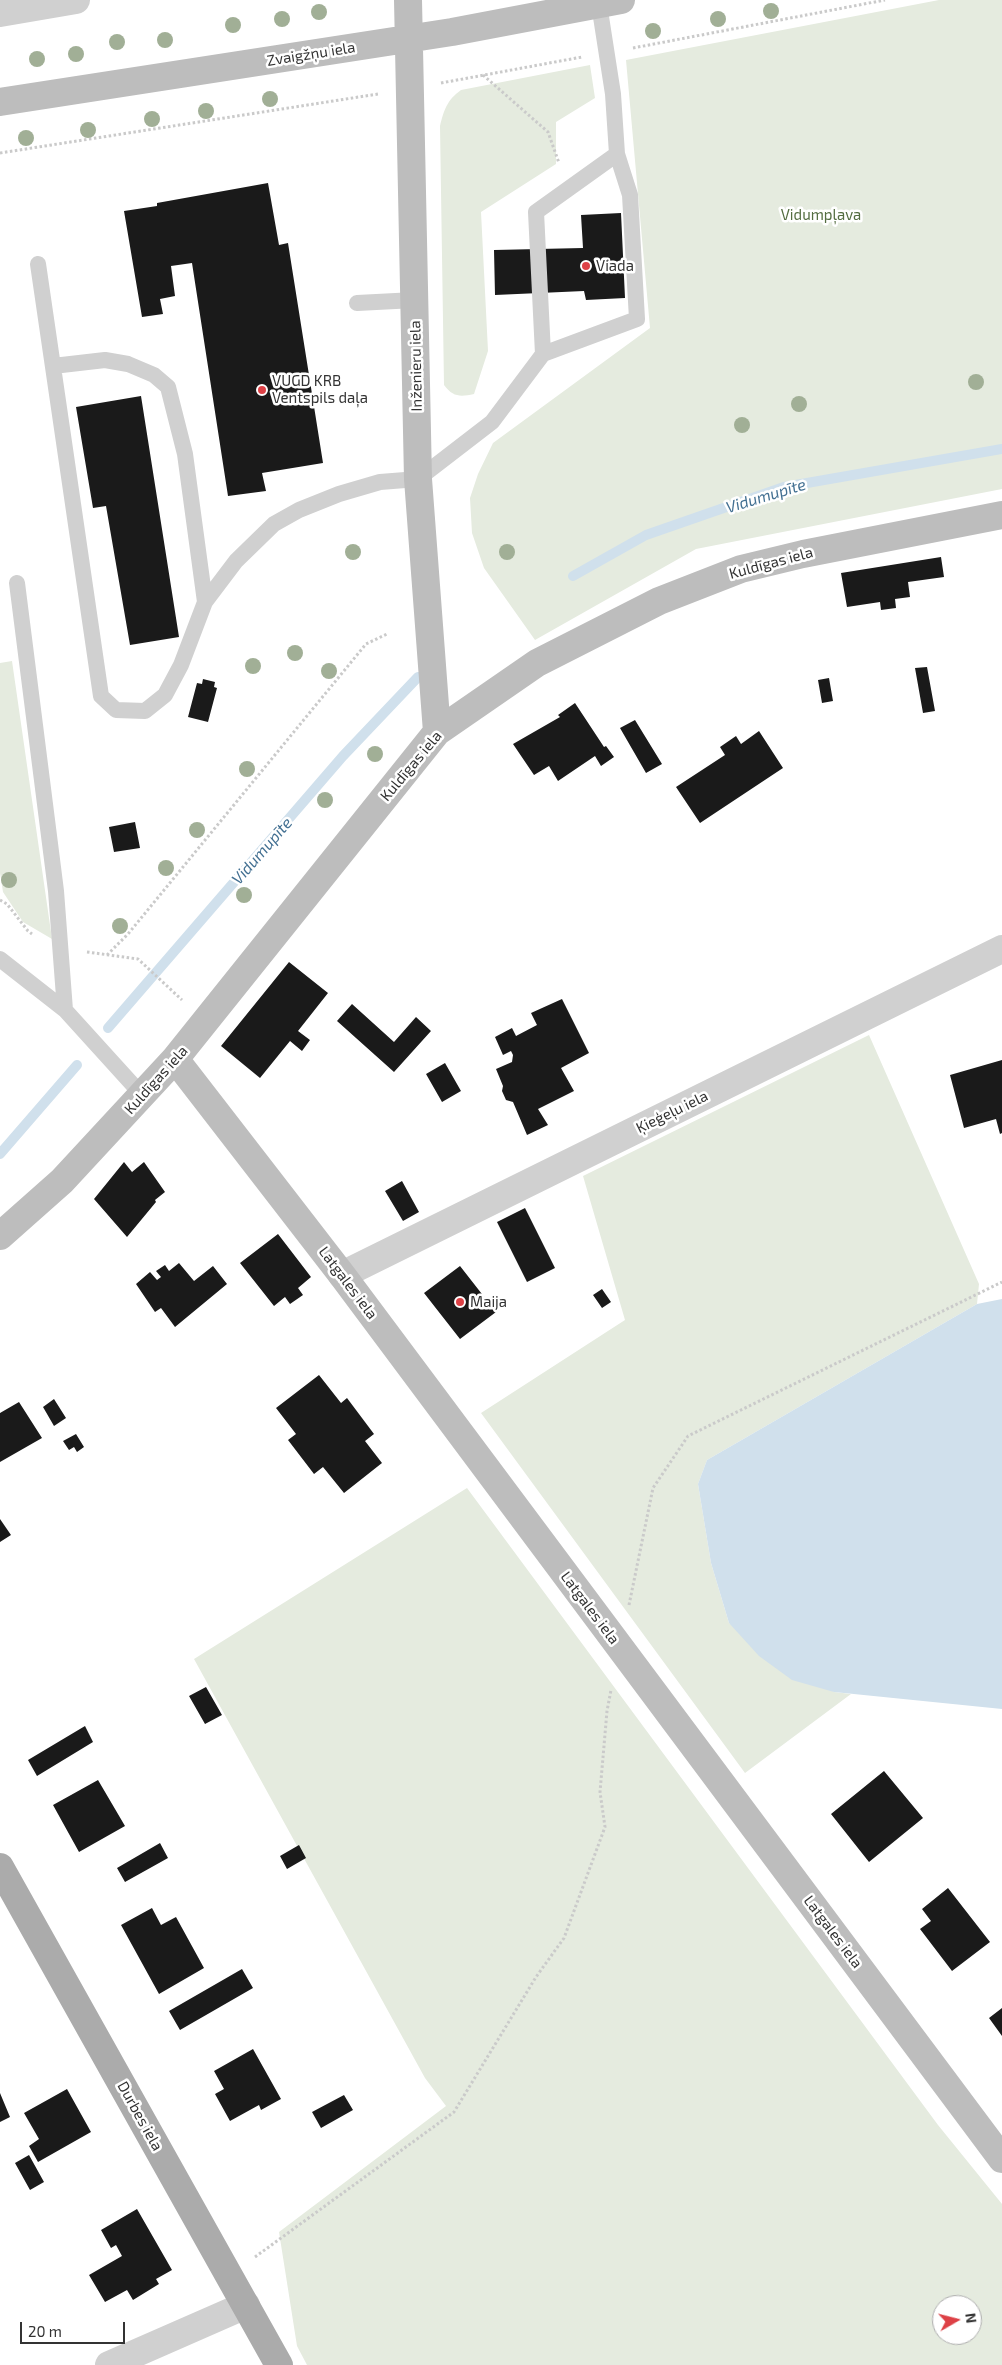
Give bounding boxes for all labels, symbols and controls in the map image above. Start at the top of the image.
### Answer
street label: Zvaigžņu iela [265,38,357,70]
park label: Vidumpļava [781,206,861,224]
place label: Viada [596,257,634,275]
marker: Viada [580,260,592,272]
street label: Inženieru iela [406,320,426,412]
place label: VUGD KRB Ventspils daļa [272,372,368,407]
marker: VUGD KRB Ventspils daļa [256,384,268,396]
water label: Vidumupīte [724,475,808,517]
street label: Kuldīgas iela [727,543,815,583]
street label: Kuldīgas iela [376,727,446,805]
water label: Vidumupīte [228,814,296,888]
street label: Kuldīgas iela [121,1042,191,1118]
street label: Ķieģeļu iela [633,1087,711,1137]
street label: Latgales iela [315,1243,381,1323]
place label: Maija [470,1293,507,1311]
marker: Maija [454,1296,466,1308]
street label: Latgales iela [557,1568,623,1648]
street label: Latgales iela [800,1892,866,1972]
street label: Durbes iela [114,2078,166,2154]
north arrow [932,2295,982,2345]
scale bar [22,2312,128,2344]
text: N [962,2312,980,2324]
text: 20 m [28,2322,62,2340]

